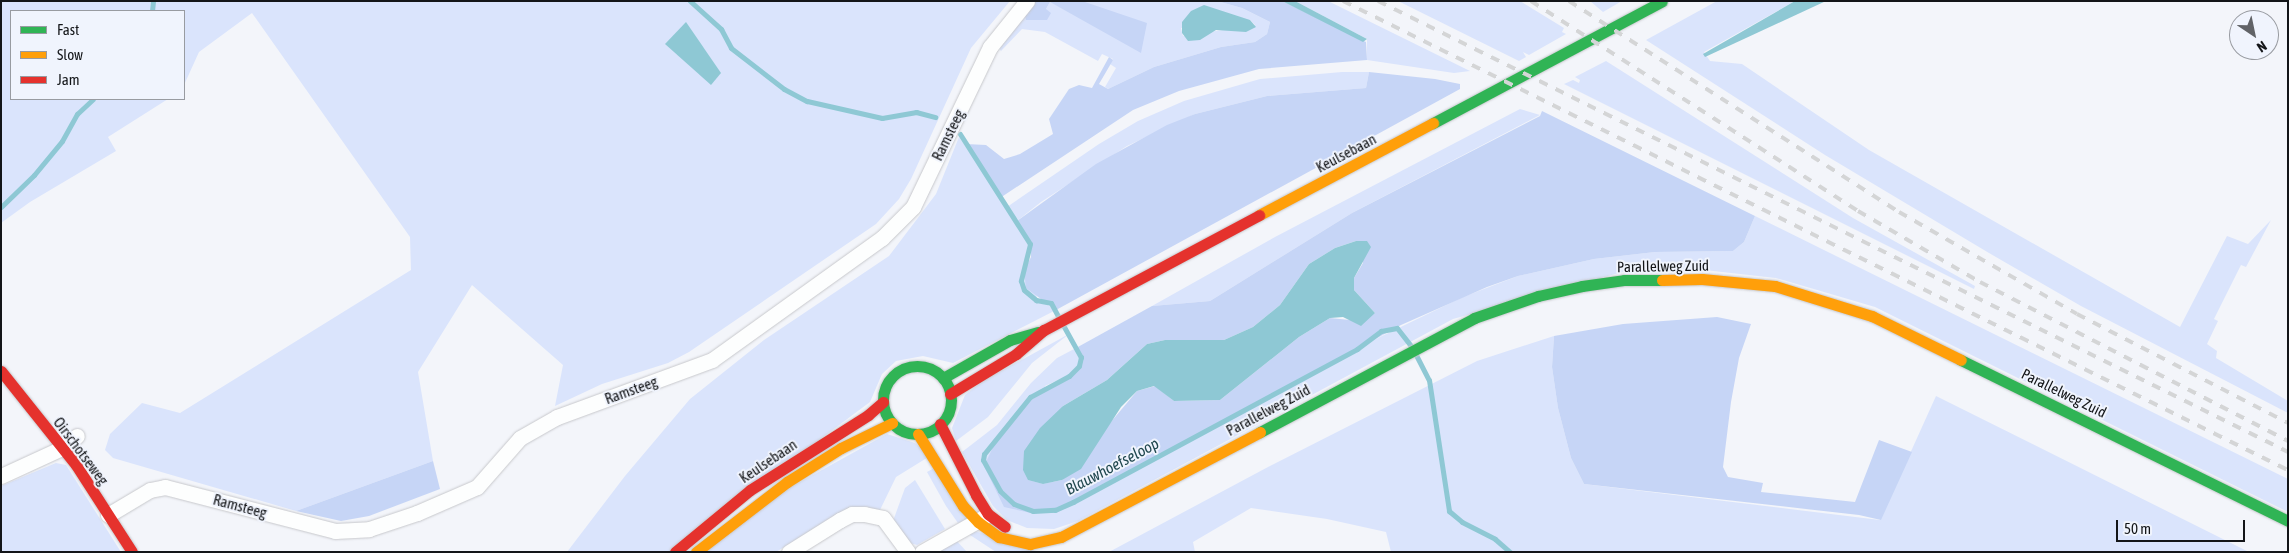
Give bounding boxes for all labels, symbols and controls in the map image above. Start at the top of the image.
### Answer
legend [10,10,185,100]
north arrow [2229,10,2279,60]
text: Fast [57,21,79,38]
text: N [2254,38,2270,56]
text: Slow [57,46,83,63]
text: Jam [57,71,80,88]
street label: Ramsteeg [928,106,968,164]
street label: Keulsebaan [1313,130,1379,176]
street label: Parallelweg Zuid [1617,256,1709,276]
street label: Parallelweg Zuid [2019,365,2109,421]
street label: Ramsteeg [602,372,660,408]
street label: Parallelweg Zuid [1223,380,1313,440]
street label: Oirschotseweg [50,414,112,488]
water label: Blauwhoefseloop [1062,433,1162,499]
street label: Keulsebaan [736,435,800,487]
street label: Ramsteeg [211,490,269,522]
scale bar [2119,510,2248,542]
text: 50 m [2124,520,2151,537]

